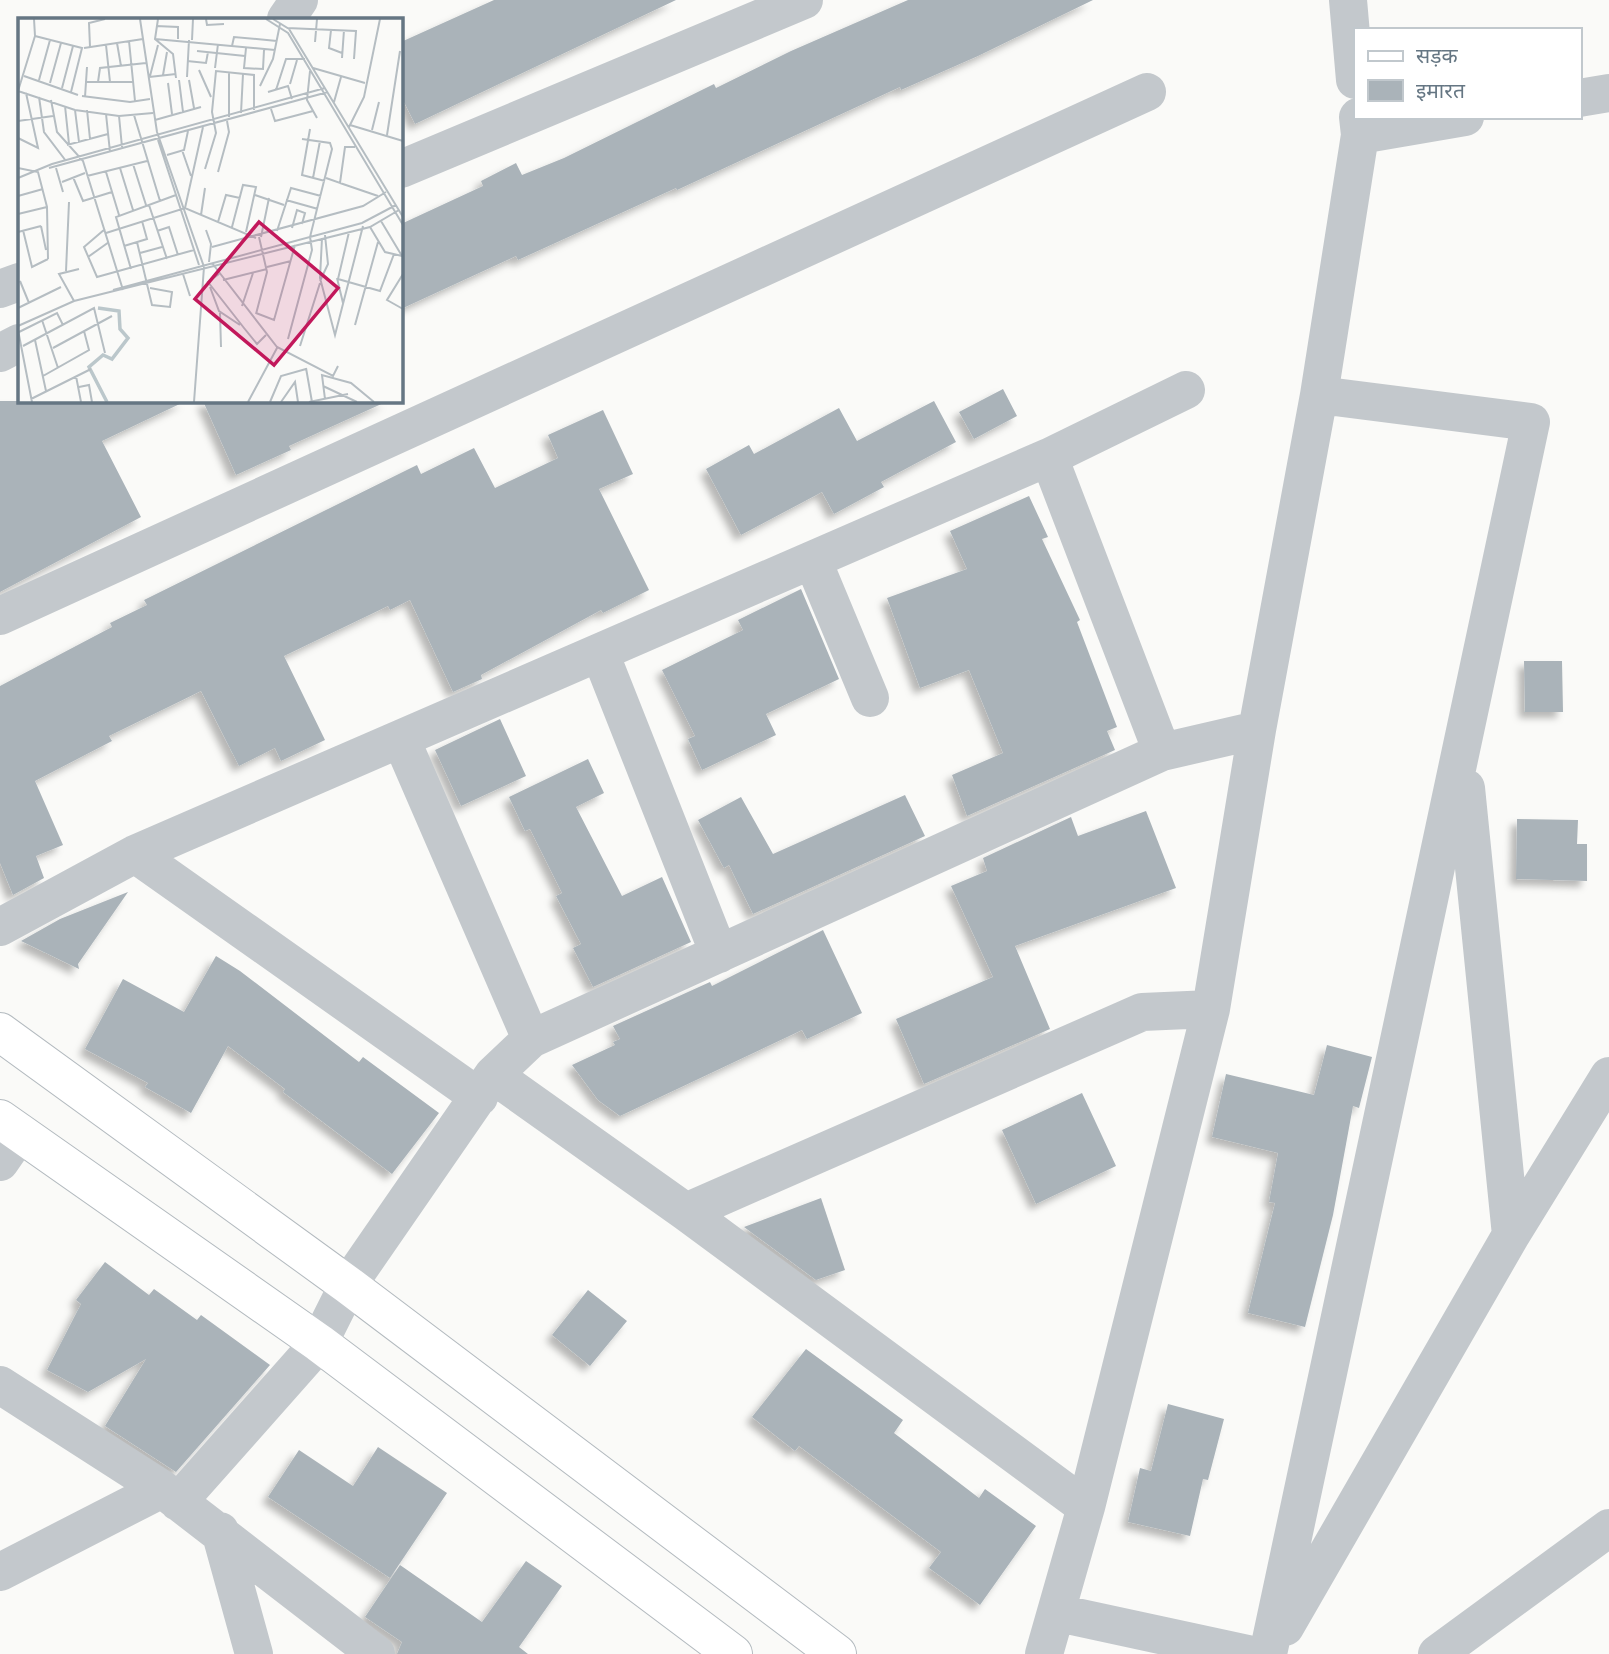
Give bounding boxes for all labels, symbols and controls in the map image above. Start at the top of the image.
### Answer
inset map [18,18,402,402]
legend [1354,28,1581,119]
text: सड़क [1416,42,1458,69]
text: इमारत [1416,77,1466,104]

